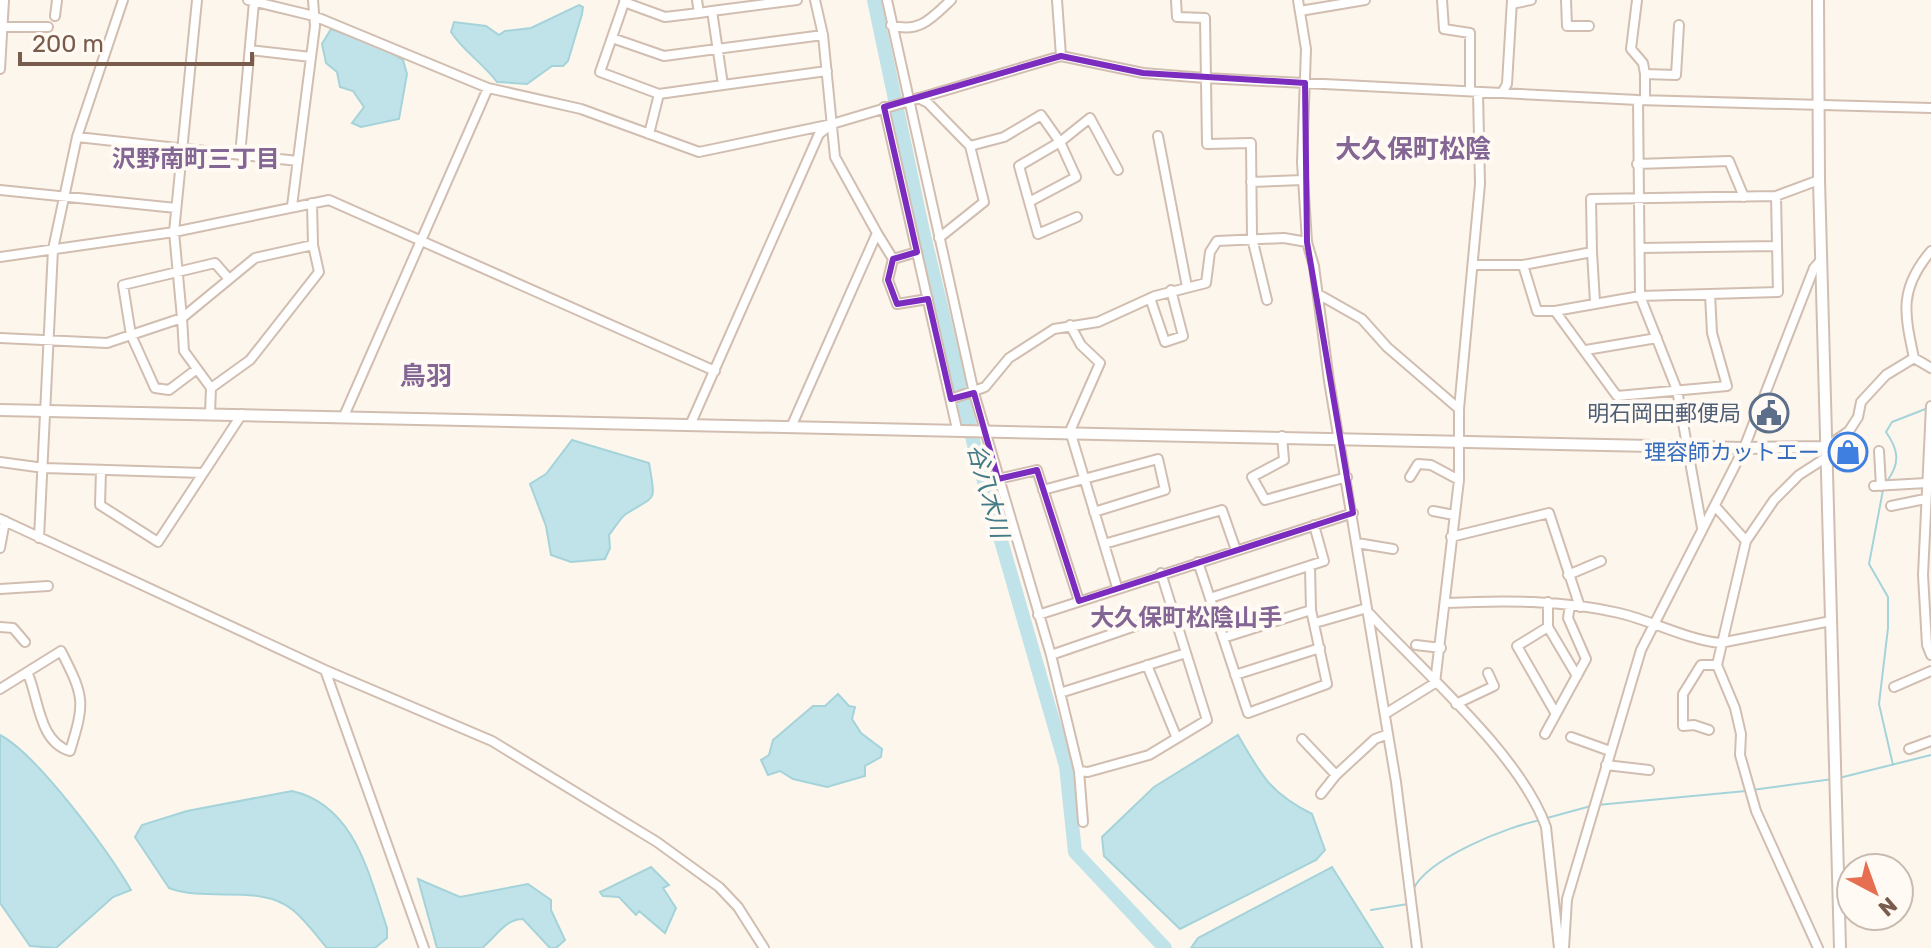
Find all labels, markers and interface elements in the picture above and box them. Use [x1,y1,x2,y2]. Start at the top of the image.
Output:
scale bar [20,16,252,66]
text: 200 m [32,30,104,58]
district label: 大久保町松陰 [1335,134,1491,165]
district label: 沢野南町三丁目 [112,145,280,173]
district label: 鳥羽 [400,361,452,392]
public building icon: 明石岡田郵便局 [1748,392,1790,434]
place label: 明石岡田郵便局 [1587,400,1741,427]
shop icon: 理容師カットエー [1827,431,1869,473]
place label: 理容師カットエー [1644,439,1820,466]
water label: 谷八木川 [962,441,1015,544]
district label: 大久保町松陰山手 [1090,604,1282,632]
north arrow [1835,852,1915,932]
text: N [1873,891,1903,922]

